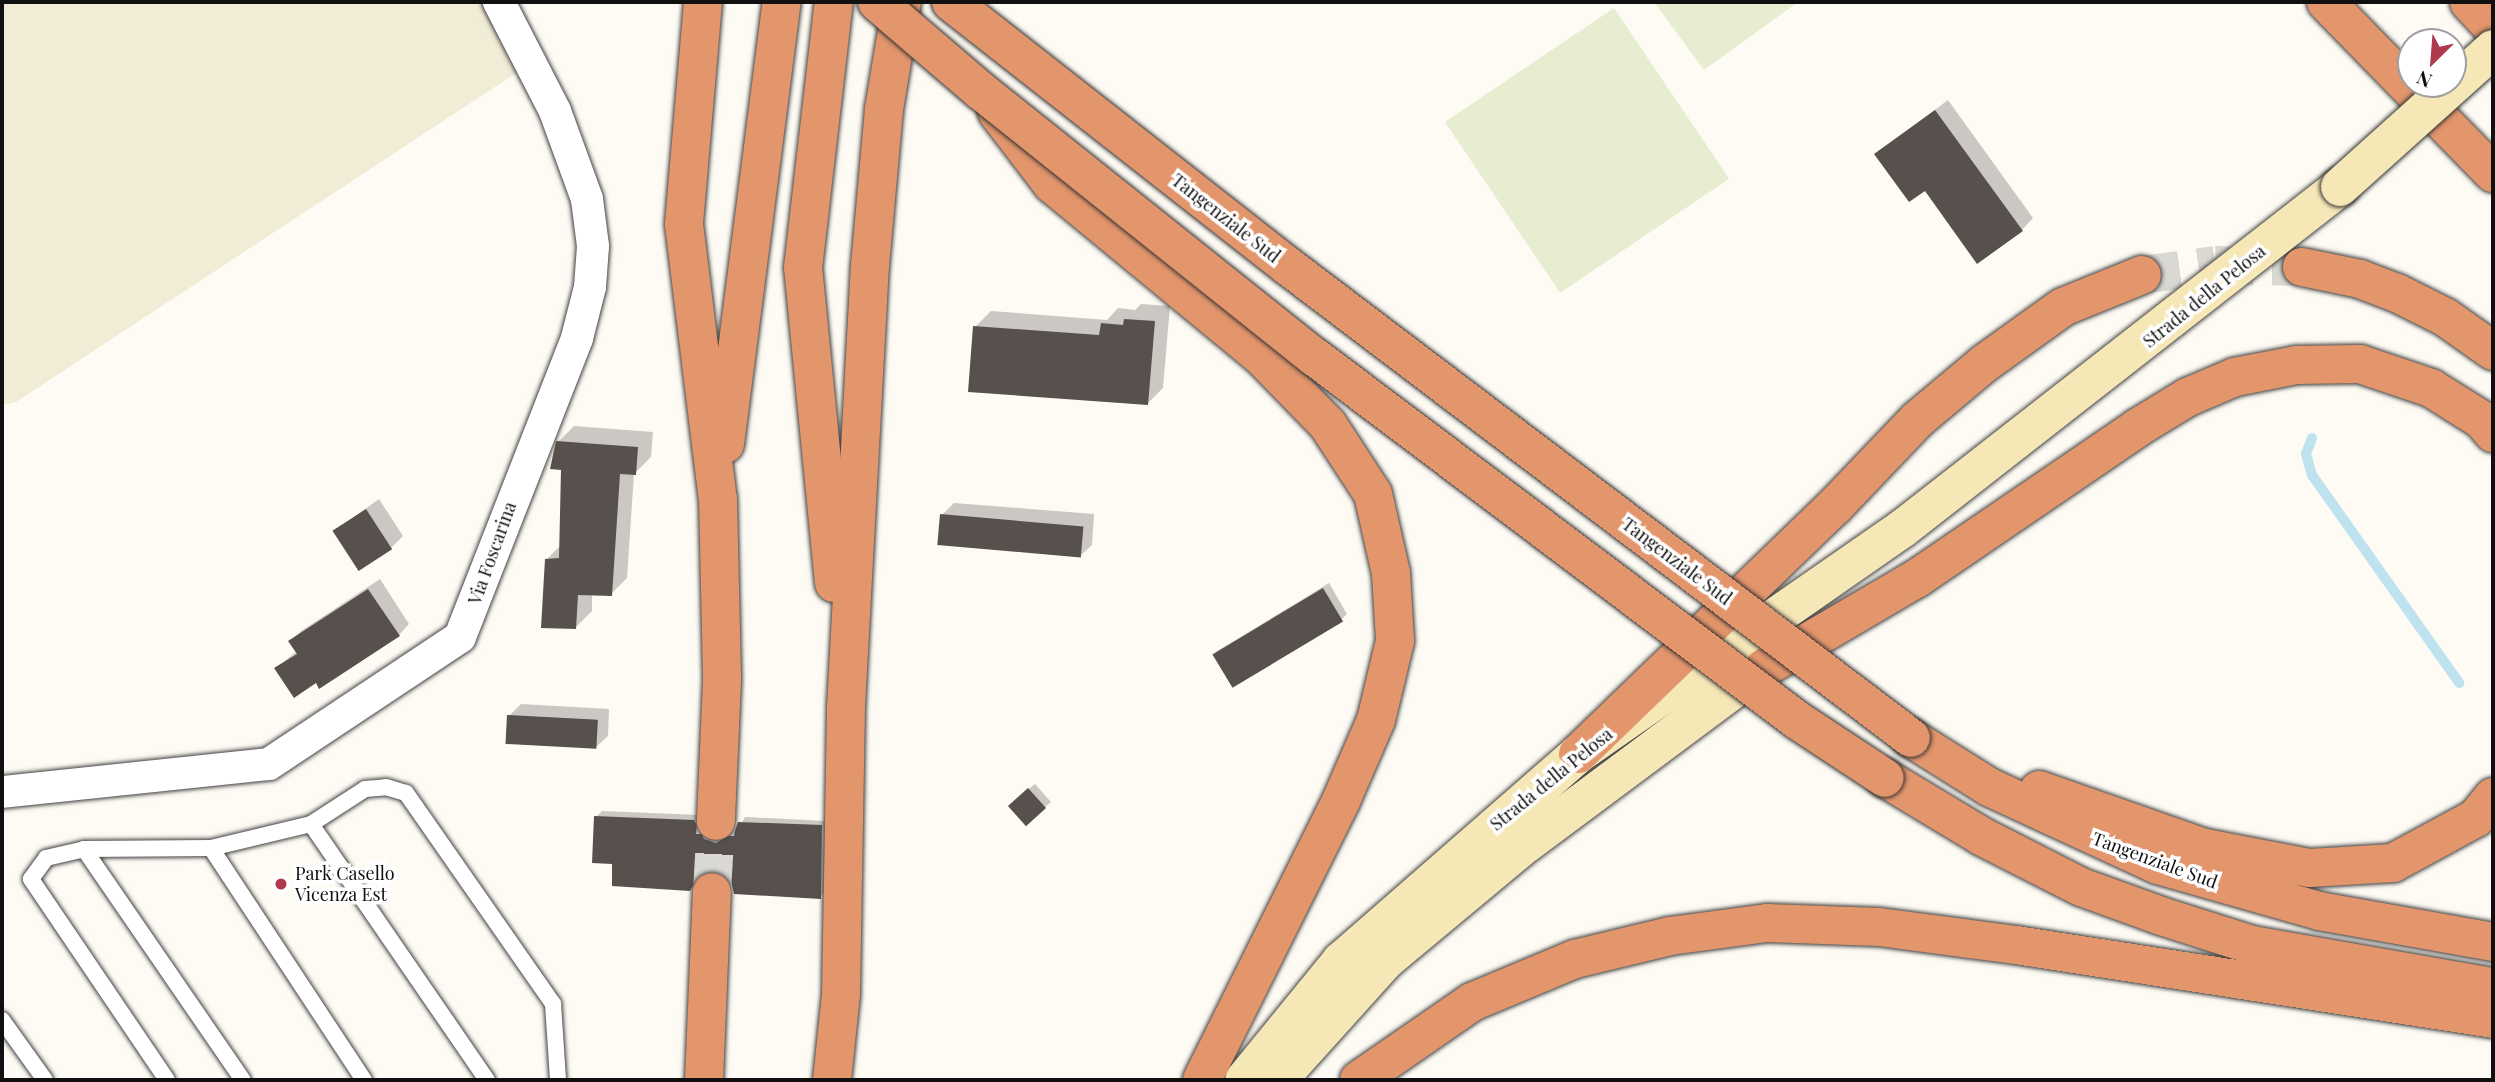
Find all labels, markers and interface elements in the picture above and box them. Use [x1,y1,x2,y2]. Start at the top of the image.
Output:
north arrow [2397,28,2467,98]
text: N [2412,66,2436,95]
street label: Tangenziale Sud [1167,169,1285,267]
street label: Strada della Pelosa [2138,240,2270,352]
street label: Via Foscarina [463,499,521,607]
street label: Tangenziale Sud [1618,513,1736,609]
street label: Strada della Pelosa [1485,723,1617,835]
street label: Tangenziale Sud [2089,827,2221,893]
place label: Park Casello Vicenza Est [295,863,395,906]
marker: Park Casello Vicenza Est [273,876,289,892]

